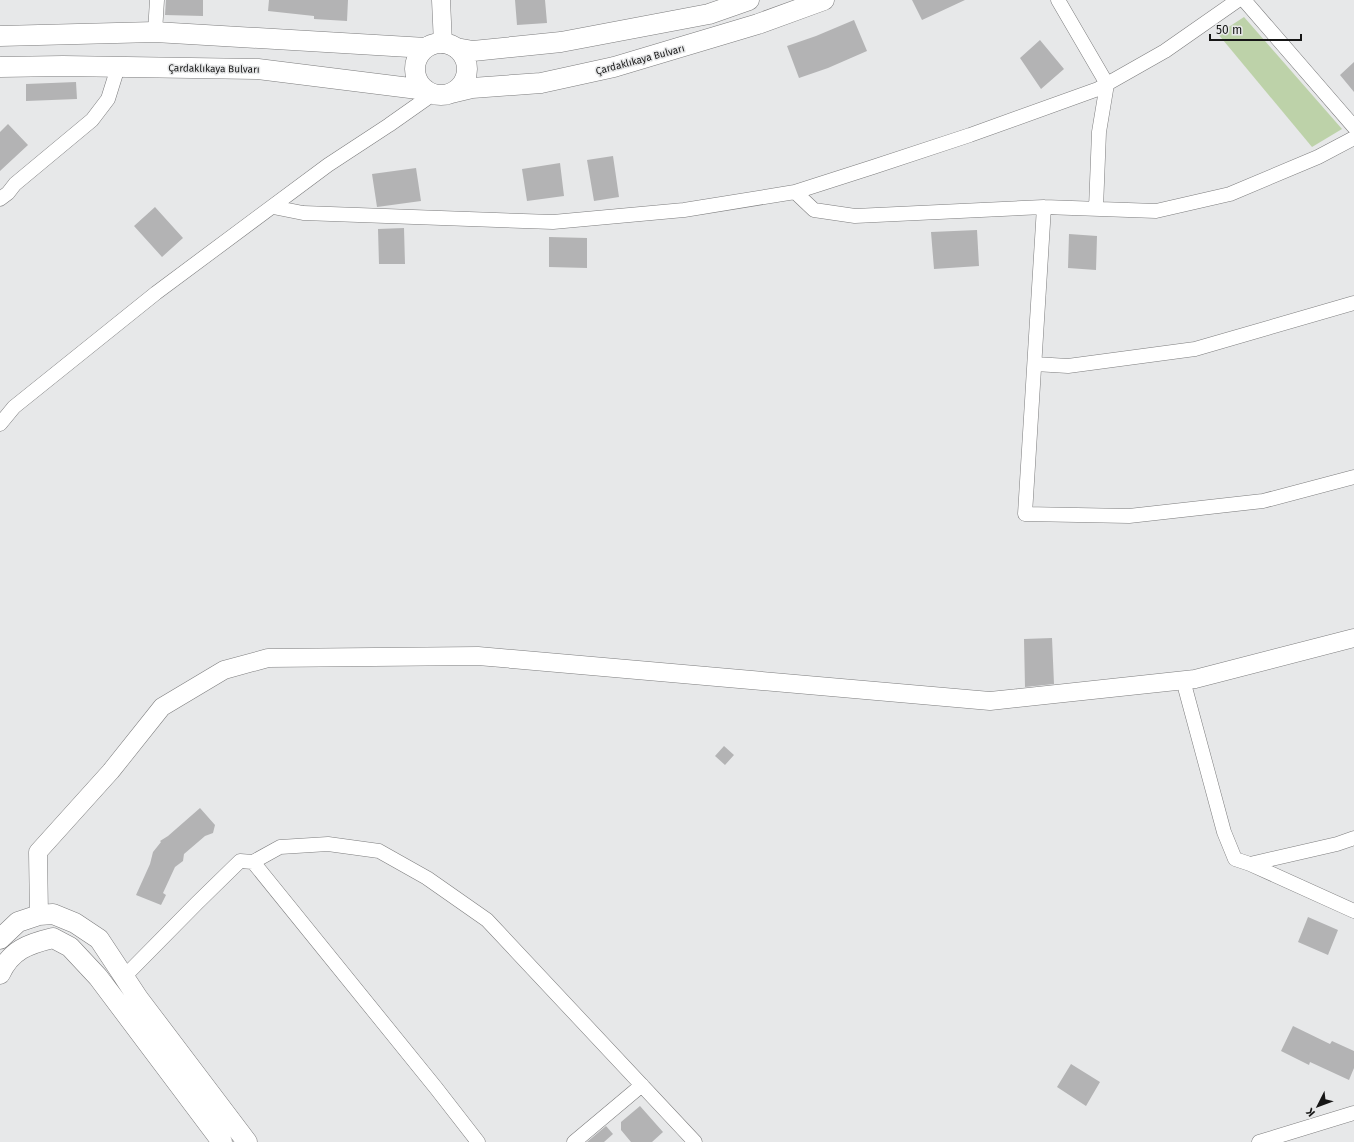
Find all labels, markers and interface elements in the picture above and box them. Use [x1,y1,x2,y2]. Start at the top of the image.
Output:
scale bar [1210,16,1301,42]
text: 50 m [1216,23,1242,37]
street label: Çardaklıkaya Bulvarı [595,42,686,78]
street label: Çardaklıkaya Bulvarı [168,62,260,76]
north arrow [1298,1086,1338,1126]
text: K [1303,1105,1318,1119]

